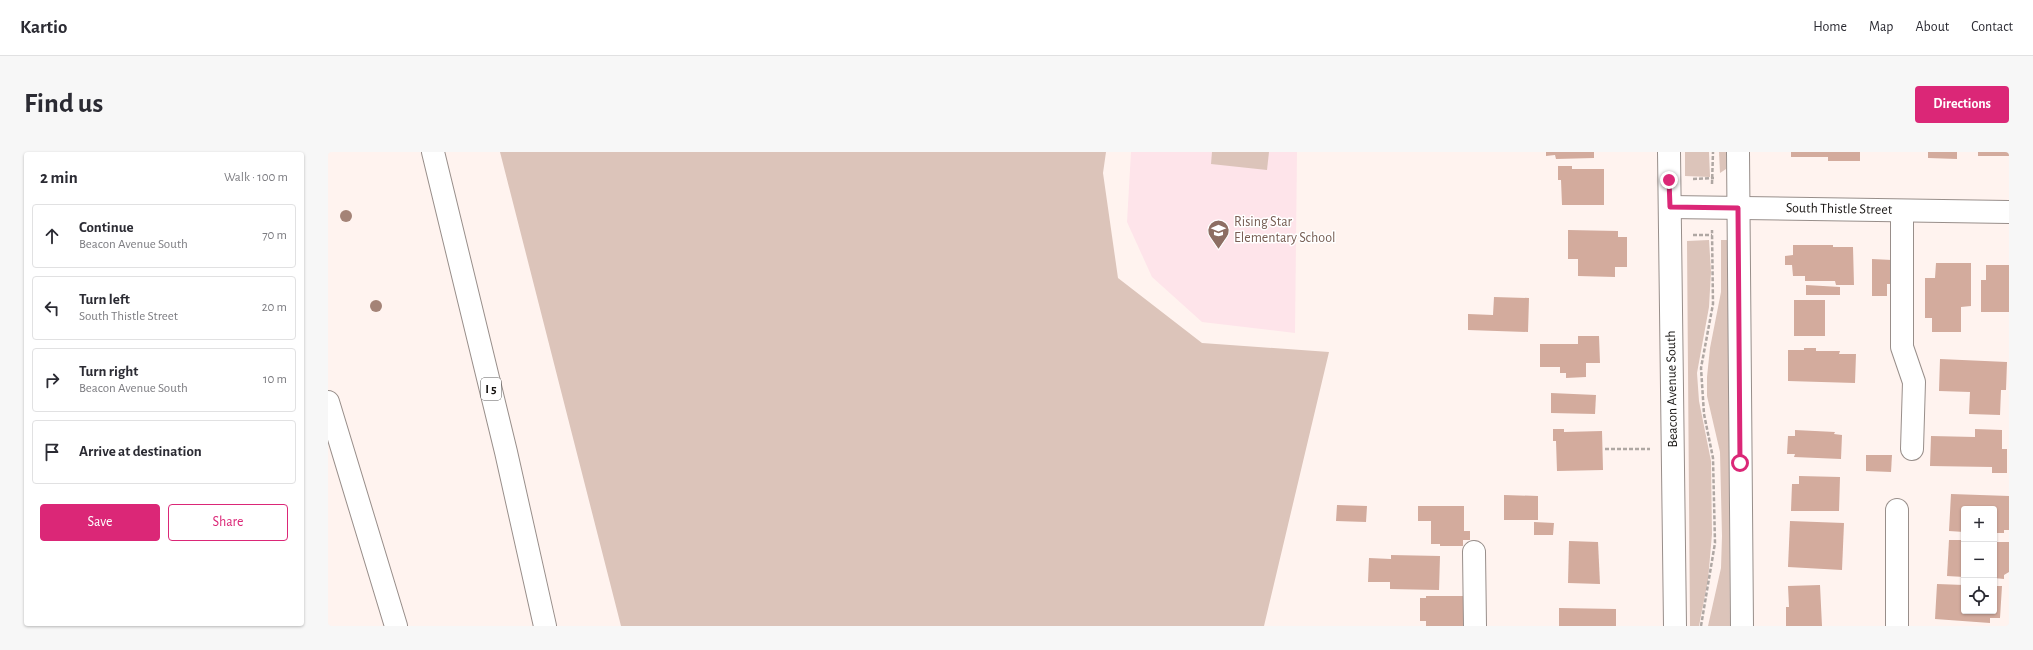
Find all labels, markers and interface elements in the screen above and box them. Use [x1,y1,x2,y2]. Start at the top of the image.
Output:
text: Kartio [20,18,67,37]
text: Home [1813,20,1847,34]
text: Map [1869,20,1893,34]
text: About [1915,20,1949,34]
text: Contact [1971,20,2013,34]
button: Directions [1915,86,2009,123]
text: Find us [24,90,103,118]
text: 2 min [40,169,78,186]
text: Walk · 100 m [224,171,288,184]
route end [1660,171,1678,189]
street label: South Thistle Street [1786,201,1893,217]
place label: Rising Star Elementary School [1234,215,1336,245]
school or university icon: Rising Star Elementary School [1205,217,1231,250]
text: Continue [79,220,134,235]
icon: ahead [41,225,63,247]
text: 70 m [262,229,287,242]
text: Beacon Avenue South [79,238,188,251]
text: Turn left [79,292,130,307]
icon: left [41,297,63,319]
text: 20 m [262,301,287,314]
text: South Thistle Street [79,310,178,323]
street label: Beacon Avenue South [1664,330,1680,448]
text: Turn right [79,364,138,379]
icon: right [41,369,63,391]
text: 10 m [263,373,287,386]
road number: I 5 [481,378,501,400]
text: Beacon Avenue South [79,382,188,395]
icon: arrive [41,441,63,463]
text: Arrive at destination [79,444,202,459]
route start [1731,454,1749,472]
button: Save [40,504,160,541]
button: Share [168,504,288,541]
map controls [1961,506,1997,614]
button: + [1961,506,1997,542]
button: − [1961,542,1997,578]
button: locate [1961,578,1997,614]

